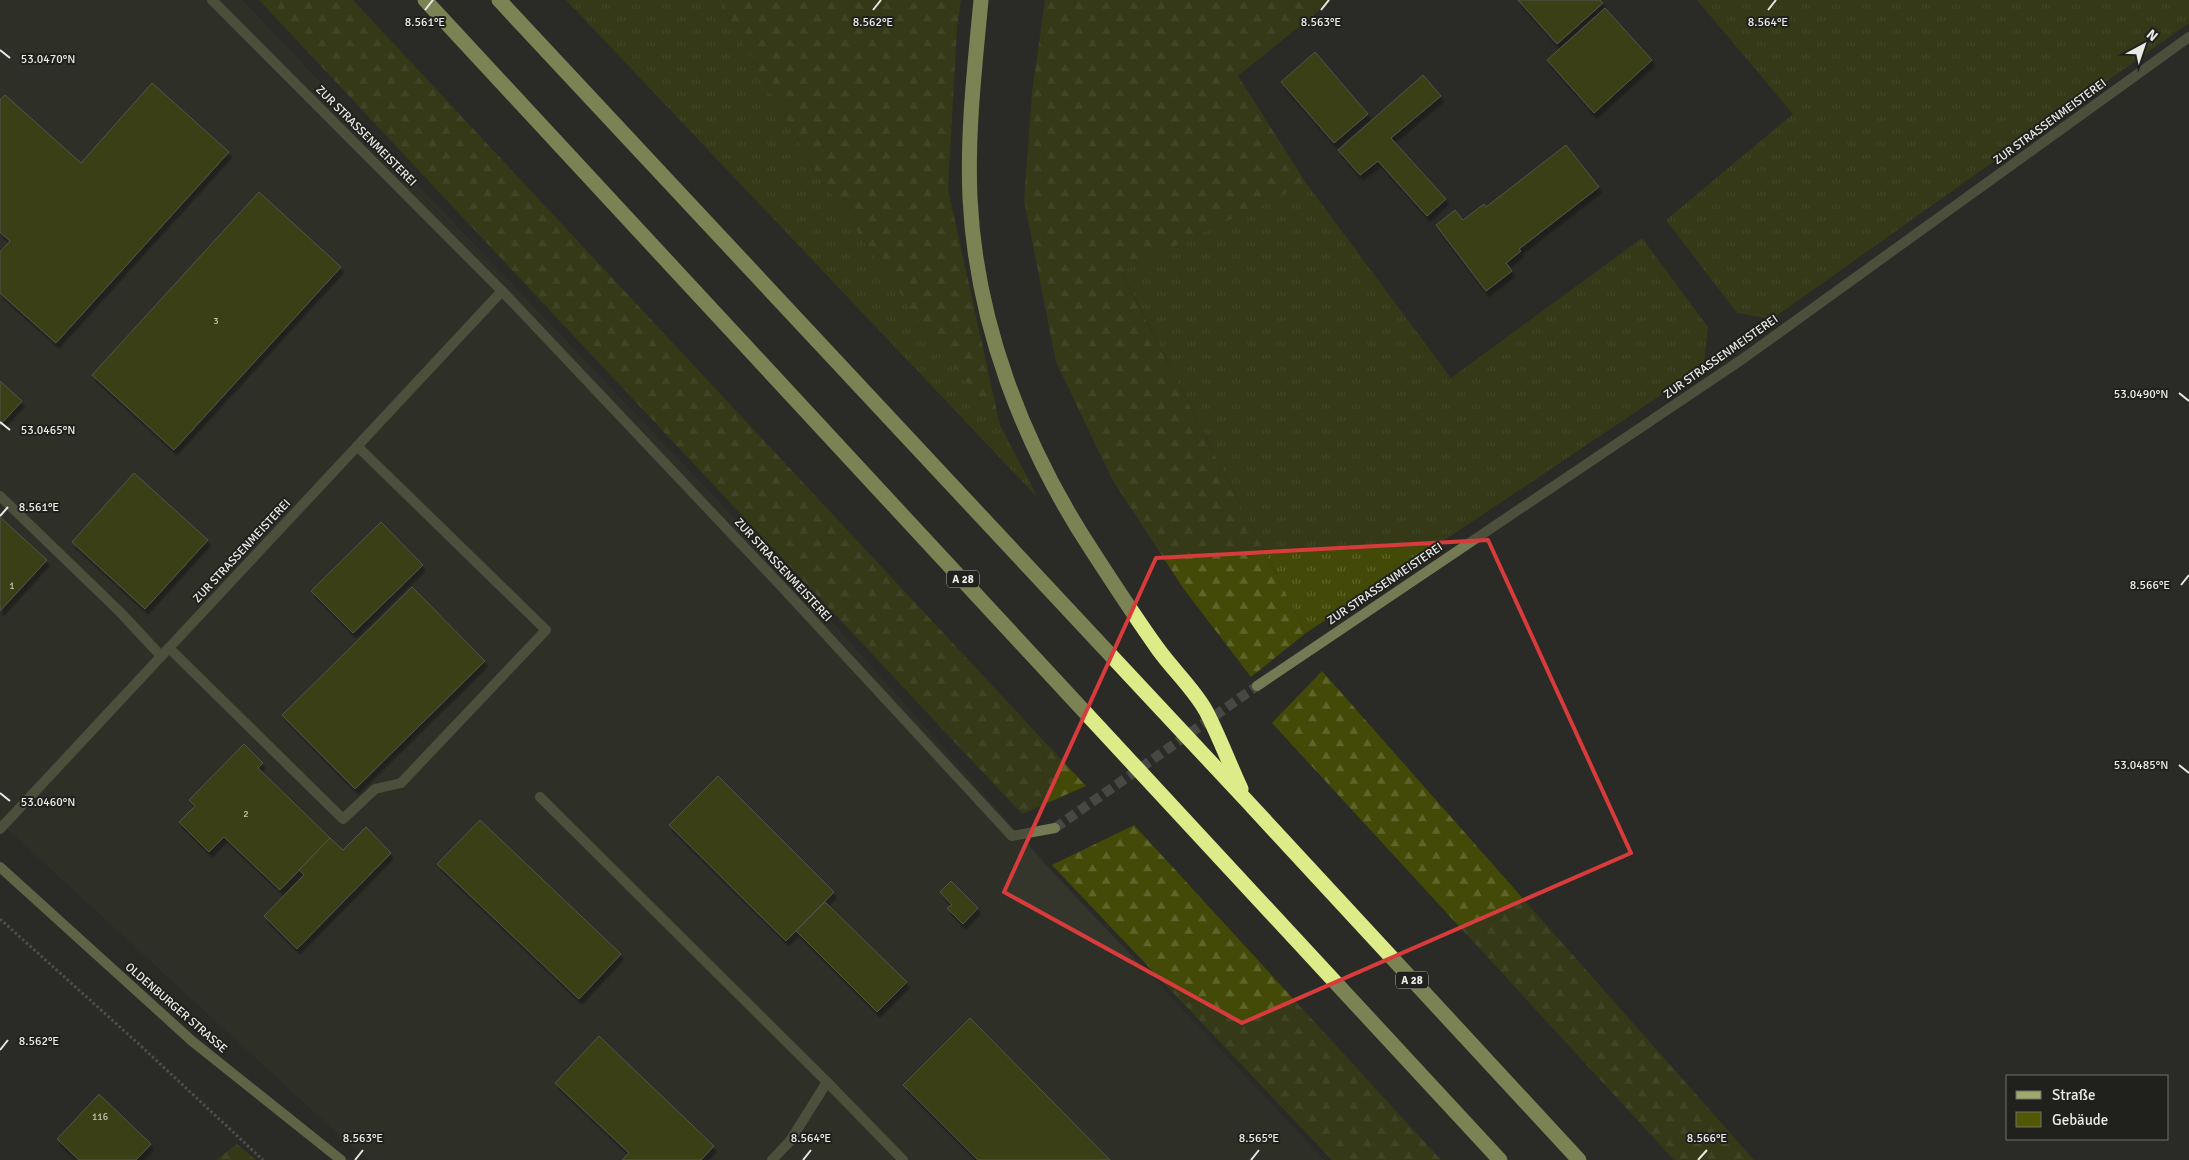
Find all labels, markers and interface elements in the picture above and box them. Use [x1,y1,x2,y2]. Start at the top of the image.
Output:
text: 8.561°E [405,15,445,30]
text: 8.562°E [853,15,893,30]
text: 8.563°E [1301,15,1341,30]
text: 8.564°E [1748,15,1788,30]
north arrow [2119,20,2169,70]
text: N [2143,26,2161,45]
text: 53.0470°N [21,52,75,67]
street label: ZUR STRASSENMEISTEREI [1990,76,2110,168]
street label: ZUR STRASSENMEISTEREI [313,83,419,189]
street label: ZUR STRASSENMEISTEREI [1661,312,1781,402]
house number: 3 [213,315,219,327]
text: 53.0490°N [2114,387,2168,402]
text: 53.0465°N [21,423,75,438]
street label: ZUR STRASSENMEISTEREI [190,496,294,606]
text: 8.561°E [19,500,59,515]
street label: ZUR STRASSENMEISTEREI [731,515,835,625]
street label: ZUR STRASSENMEISTEREI [1324,540,1446,628]
road number: A 28 [947,570,979,588]
text: 8.566°E [2130,578,2170,593]
house number: 1 [9,580,15,592]
text: 53.0485°N [2114,758,2168,773]
text: 53.0460°N [21,795,75,810]
house number: 2 [243,808,249,820]
street label: OLDENBURGER STRASSE [122,960,230,1057]
road number: A 28 [1396,972,1428,988]
text: 8.562°E [19,1034,59,1049]
legend [2006,1075,2169,1140]
text: Straße [2052,1086,2096,1104]
house number: 116 [92,1111,108,1123]
text: Gebäude [2052,1111,2108,1129]
text: 8.563°E [343,1131,383,1146]
text: 8.564°E [791,1131,831,1146]
text: 8.565°E [1239,1131,1279,1146]
text: 8.566°E [1687,1131,1727,1146]

